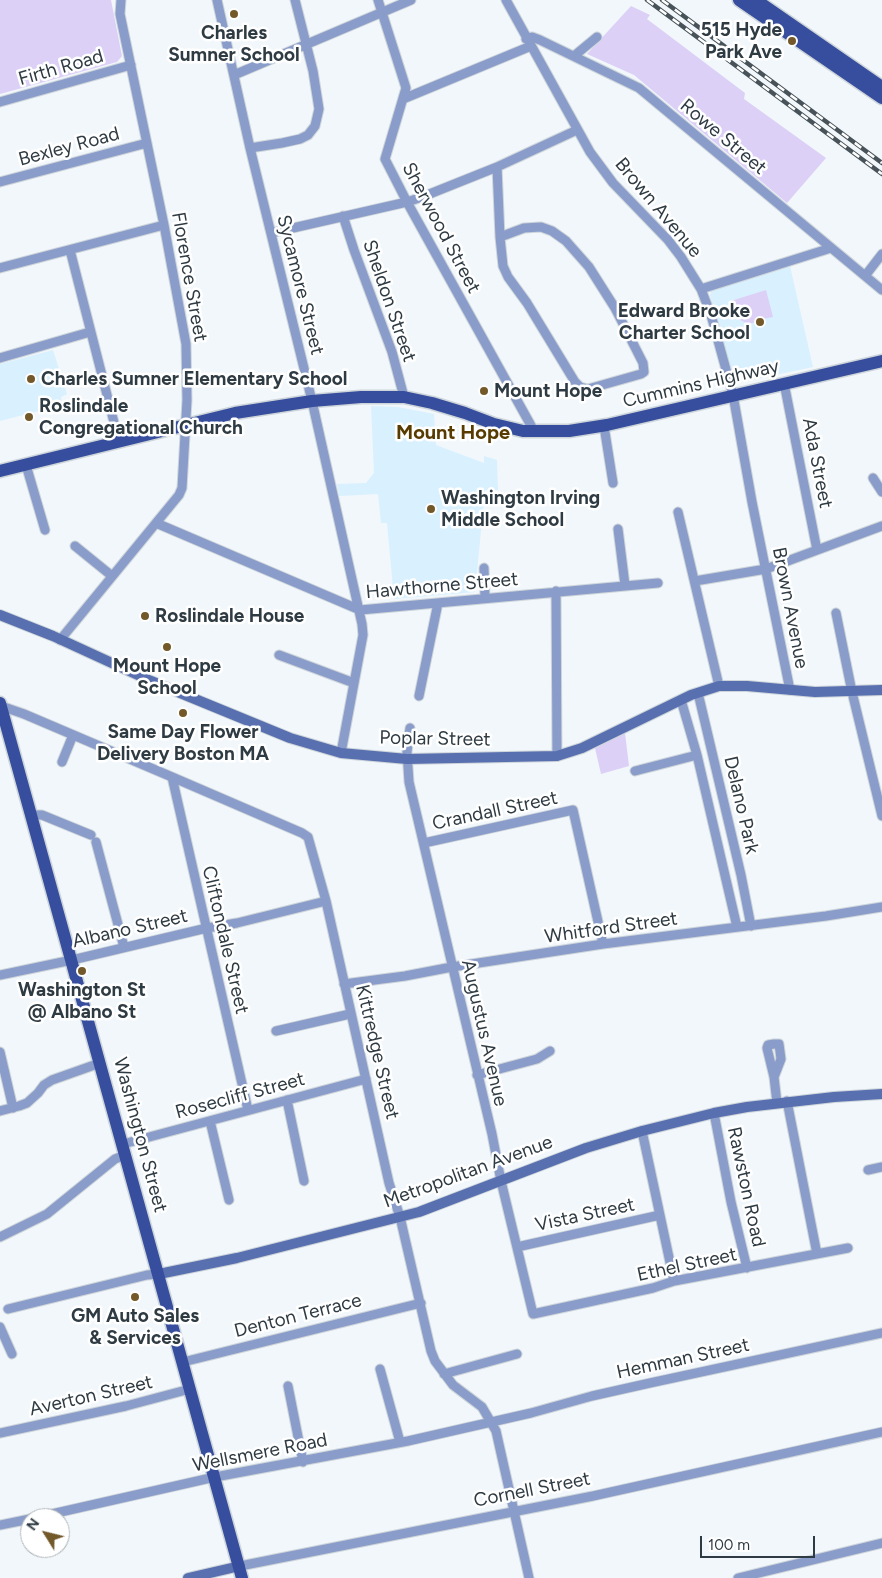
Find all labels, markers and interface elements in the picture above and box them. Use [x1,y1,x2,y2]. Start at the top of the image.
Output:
marker: Charles Sumner School [228,8,240,20]
place label: 515 Hyde Park Ave [701,19,782,63]
place label: Charles Sumner School [168,22,300,66]
marker: 515 Hyde Park Ave [786,35,798,47]
street label: Firth Road [16,45,106,91]
street label: Rowe Street [675,94,771,180]
street label: Bexley Road [16,123,122,171]
street label: Brown Avenue [610,153,706,263]
street label: Sherwood Street [397,159,485,297]
street label: Florence Street [166,210,212,344]
street label: Sycamore Street [272,213,328,357]
street label: Sheldon Street [357,237,421,365]
place label: Edward Brooke Charter School [618,300,750,344]
marker: Edward Brooke Charter School [754,316,766,328]
street label: Cummins Highway [621,355,781,413]
place label: Charles Sumner Elementary School [41,368,347,390]
marker: Charles Sumner Elementary School [25,373,37,385]
place label: Mount Hope [494,380,602,402]
marker: Mount Hope [478,385,490,397]
place label: Roslindale Congregational Church [39,395,243,439]
marker: Roslindale Congregational Church [23,411,35,423]
street label: Ada Street [797,416,837,510]
district label: Mount Hope [396,421,510,445]
place label: Washington Irving Middle School [441,487,600,531]
marker: Washington Irving Middle School [425,503,437,515]
street label: Brown Avenue [767,545,813,671]
street label: Hawthorne Street [365,568,519,604]
place label: Roslindale House [155,605,304,627]
marker: Roslindale House [139,610,151,622]
marker: Mount Hope School [161,641,173,653]
place label: Mount Hope School [113,655,221,699]
marker: Same Day Flower Delivery Boston MA [177,707,189,719]
place label: Same Day Flower Delivery Boston MA [97,721,269,765]
street label: Poplar Street [379,727,491,751]
street label: Delano Park [719,754,763,856]
street label: Crandall Street [430,787,560,835]
street label: Cliftondale Street [197,864,253,1016]
street label: Albano Street [70,905,190,953]
street label: Whitford Street [543,907,679,949]
street label: Augustus Avenue [456,958,512,1108]
marker: Washington St @ Albano St [76,965,88,977]
place label: Washington St @ Albano St [18,979,146,1023]
street label: Kittredge Street [350,982,404,1122]
street label: Washington Street [108,1055,172,1215]
street label: Rosecliff Street [173,1068,307,1124]
street label: Rawston Road [722,1125,770,1249]
street label: Metropolitan Avenue [380,1131,556,1213]
street label: Vista Street [533,1193,637,1237]
street label: Ethel Street [635,1243,739,1287]
street label: Denton Terrace [232,1289,364,1343]
marker: GM Auto Sales & Services [129,1291,141,1303]
place label: GM Auto Sales & Services [71,1305,199,1349]
street label: Hemman Street [615,1334,751,1384]
street label: Averton Street [27,1371,155,1421]
street label: Wellsmere Road [191,1429,329,1477]
street label: Cornell Street [472,1468,592,1512]
north arrow [20,1508,70,1558]
text: N [23,1515,43,1534]
scale bar [702,1526,817,1558]
text: 100 m [708,1536,750,1554]

